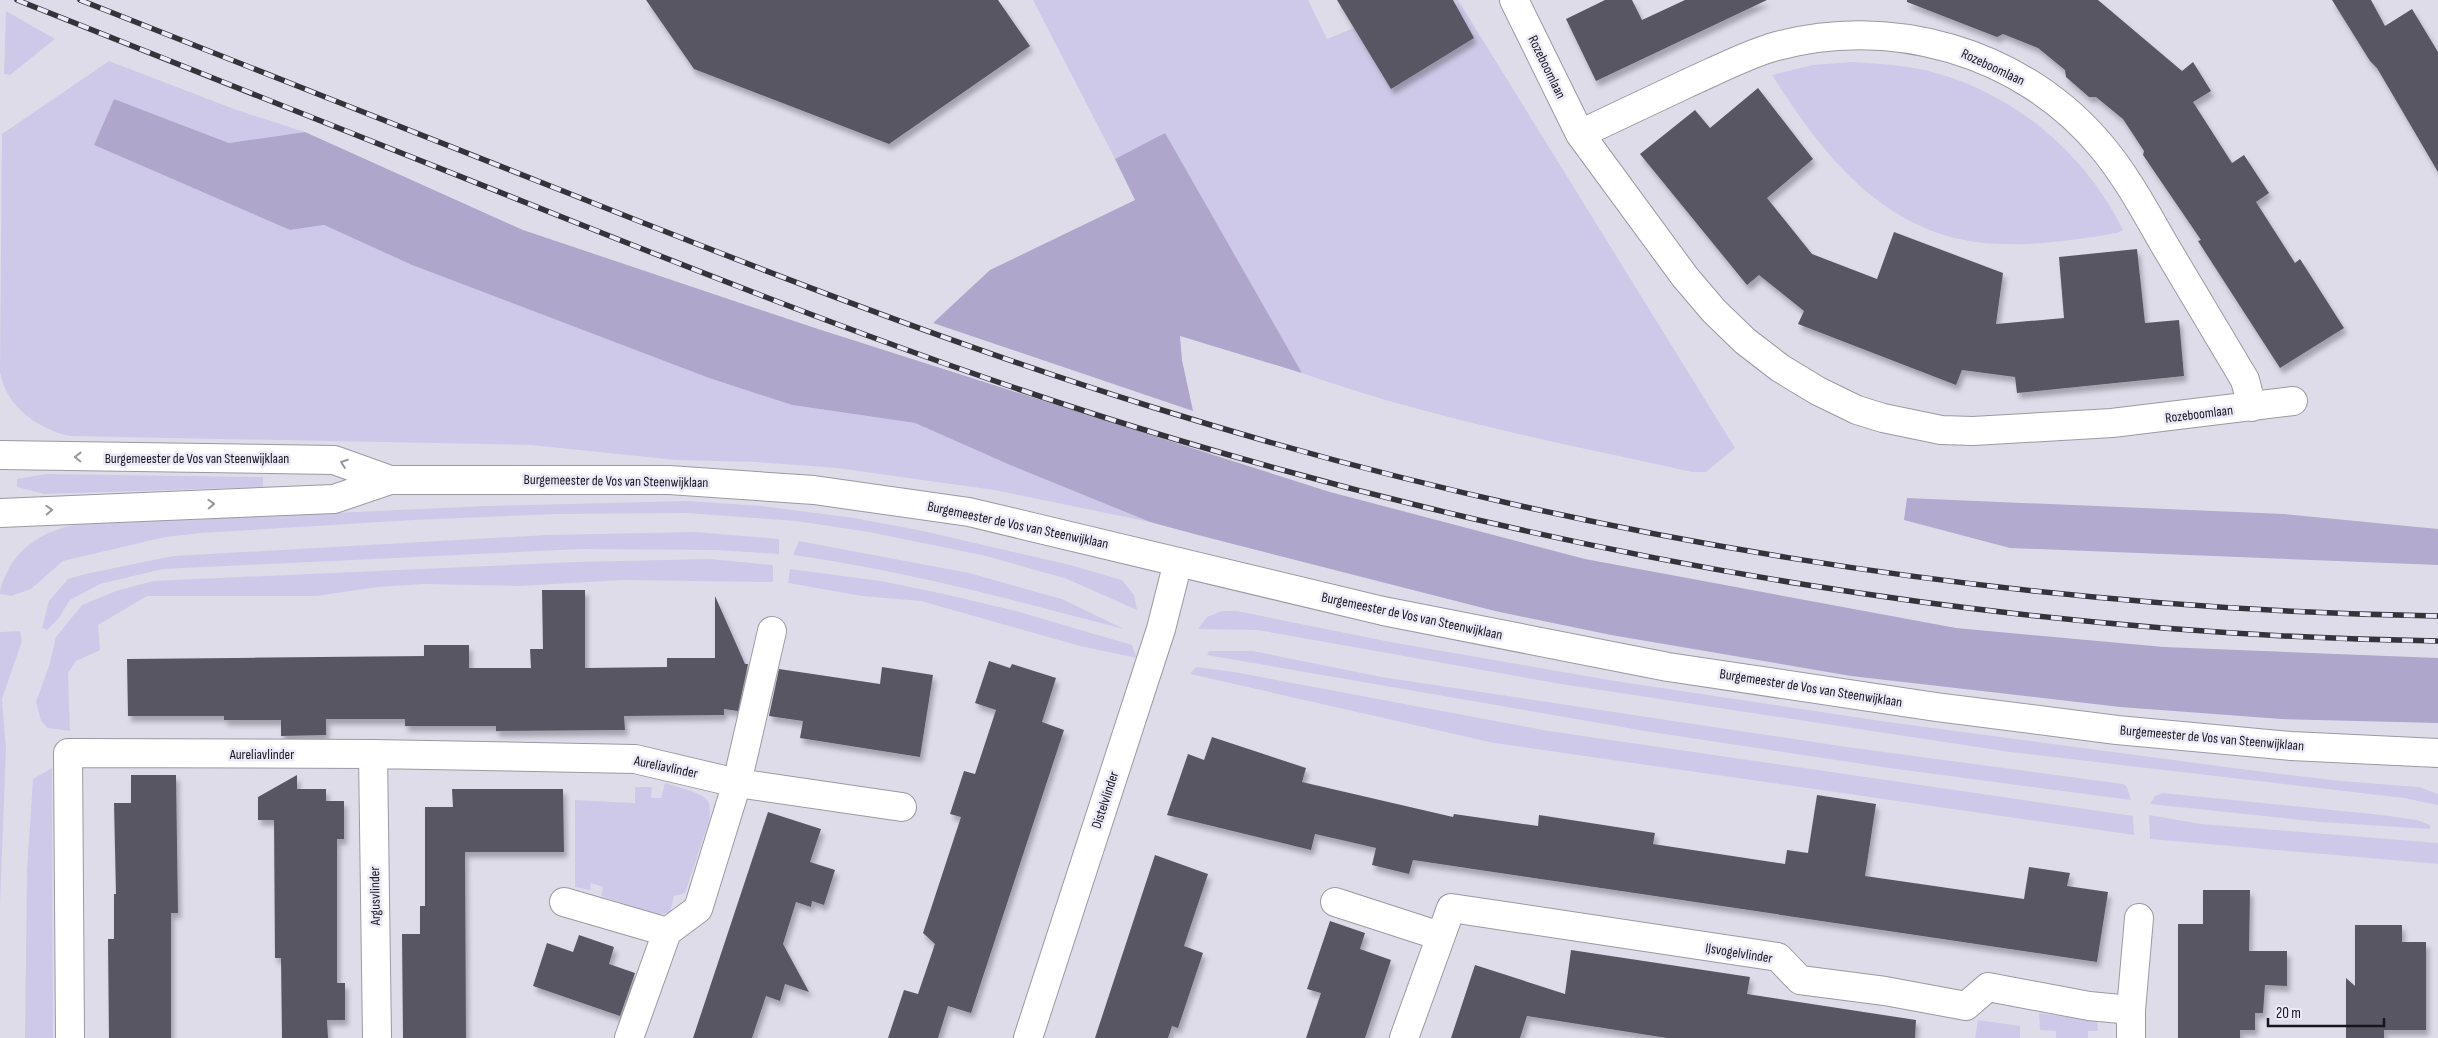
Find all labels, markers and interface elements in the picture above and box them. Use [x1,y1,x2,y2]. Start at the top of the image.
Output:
street label: Rozeboomlaan [1524,33,1570,101]
street label: Rozeboomlaan [1958,45,2028,89]
street label: Rozeboomlaan [2164,401,2234,427]
street label: Burgemeester de Vos van Steenwijklaan [105,450,289,467]
one-way arrow [73,452,81,462]
one-way arrow [341,459,349,469]
street label: Burgemeester de Vos van Steenwijklaan [524,471,708,491]
street label: Burgemeester de Vos van Steenwijklaan [926,497,1110,553]
one-way arrow [207,498,215,509]
one-way arrow [45,505,53,516]
street label: Burgemeester de Vos van Steenwijklaan [1320,588,1504,644]
street label: Burgemeester de Vos van Steenwijklaan [1718,665,1904,711]
street label: Burgemeester de Vos van Steenwijklaan [2119,721,2305,755]
street label: Aureliavlinder [229,746,294,763]
street label: Aureliavlinder [632,752,699,782]
street label: Distelvlinder [1088,769,1122,831]
street label: Argusvlinder [366,866,384,927]
street label: IJsvogelvlinder [1704,939,1774,967]
scale bar [2268,996,2384,1028]
text: 20 m [2276,1004,2301,1023]

